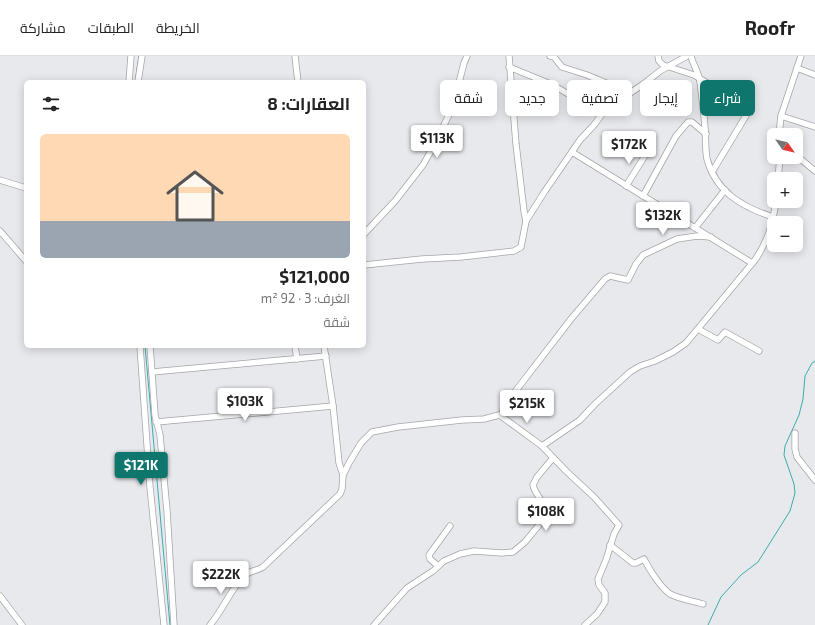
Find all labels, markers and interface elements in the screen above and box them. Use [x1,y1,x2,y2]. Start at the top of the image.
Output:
text: Roofr [745,16,795,39]
text: مشاركة [20,19,66,36]
text: الطبقات [88,19,134,36]
text: الخريطة [156,19,200,36]
chip: شقة [440,80,497,116]
chip: جديد [505,80,559,116]
chip: تصفية [567,80,632,116]
chip: إيجار [640,80,692,116]
chip: شراء [700,80,755,116]
icon: filters [40,93,62,115]
text: العقارات: 8 [267,93,350,113]
pin: $113K [409,125,465,159]
north arrow [767,128,803,164]
map controls [767,128,803,252]
text: $113K [420,130,454,146]
pin: $172K [601,131,657,165]
text: $172K [611,136,647,152]
icon: home [159,160,231,232]
button: + [767,172,803,208]
pin: $132K [635,202,691,236]
text: $132K [645,207,681,223]
button: − [767,216,803,252]
text: $121,000 [279,266,350,286]
text: الغرف: 3 · 92 m² [261,290,350,306]
text: شقة [323,314,350,330]
pin: $103K [217,388,273,422]
pin: $215K [499,390,555,424]
text: $103K [227,393,263,409]
text: $215K [509,395,545,411]
pin: $121K [113,452,169,486]
text: $121K [124,457,158,473]
pin: $108K [518,498,574,532]
text: $108K [527,503,565,519]
pin: $222K [193,561,249,595]
text: $222K [202,566,240,582]

